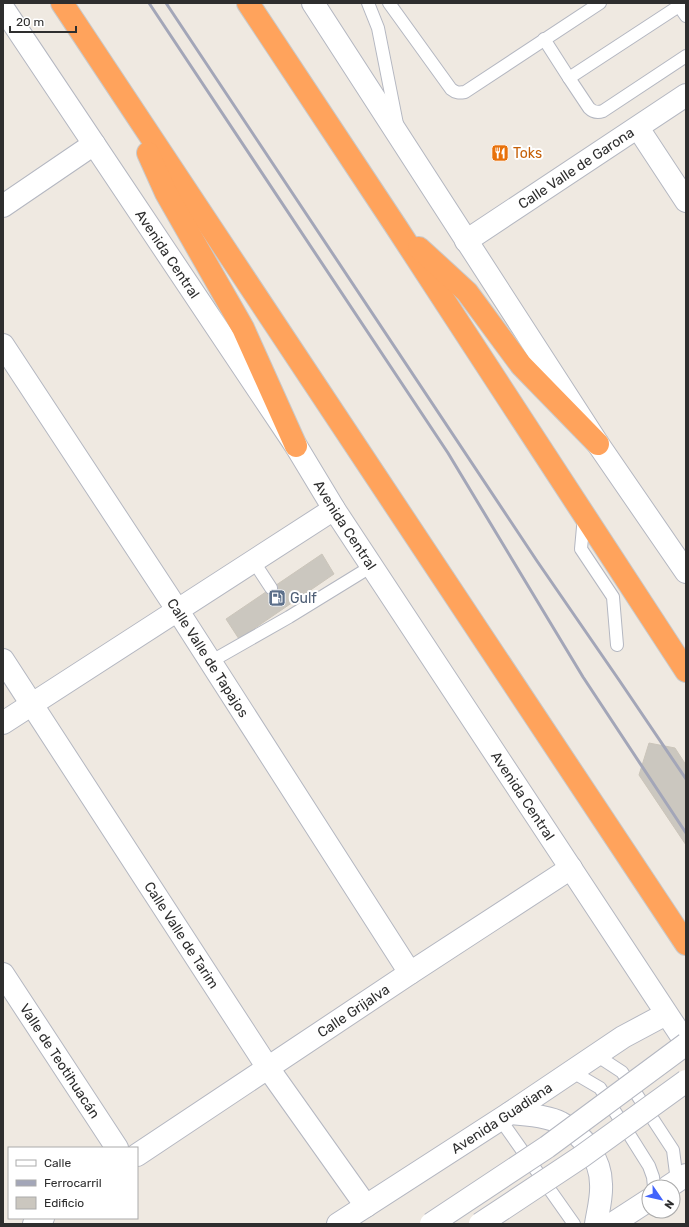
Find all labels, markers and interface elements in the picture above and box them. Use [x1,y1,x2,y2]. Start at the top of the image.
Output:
scale bar [10,8,76,34]
text: 20 m [16,15,44,29]
street label: Calle Valle de Garona [515,124,637,213]
restaurant icon: Toks [490,143,510,163]
place label: Toks [513,145,542,162]
street label: Avenida Central [131,207,203,302]
street label: Avenida Central [310,477,380,573]
fuel station icon: Gulf [267,588,287,608]
place label: Gulf [290,590,317,607]
street label: Calle Valle de Tapajos [163,595,252,721]
street label: Avenida Central [487,748,558,844]
street label: Calle Valle de Tarim [140,879,222,992]
street label: Calle Grijalva [314,981,393,1041]
street label: Valle de Teotihuacán [16,1001,103,1122]
street label: Avenida Guadiana [448,1079,556,1158]
legend [8,1147,138,1219]
text: Calle [44,1156,71,1170]
text: Ferrocarril [44,1176,102,1190]
north arrow [641,1179,681,1219]
text: Edificio [44,1196,84,1210]
text: N [661,1197,676,1211]

